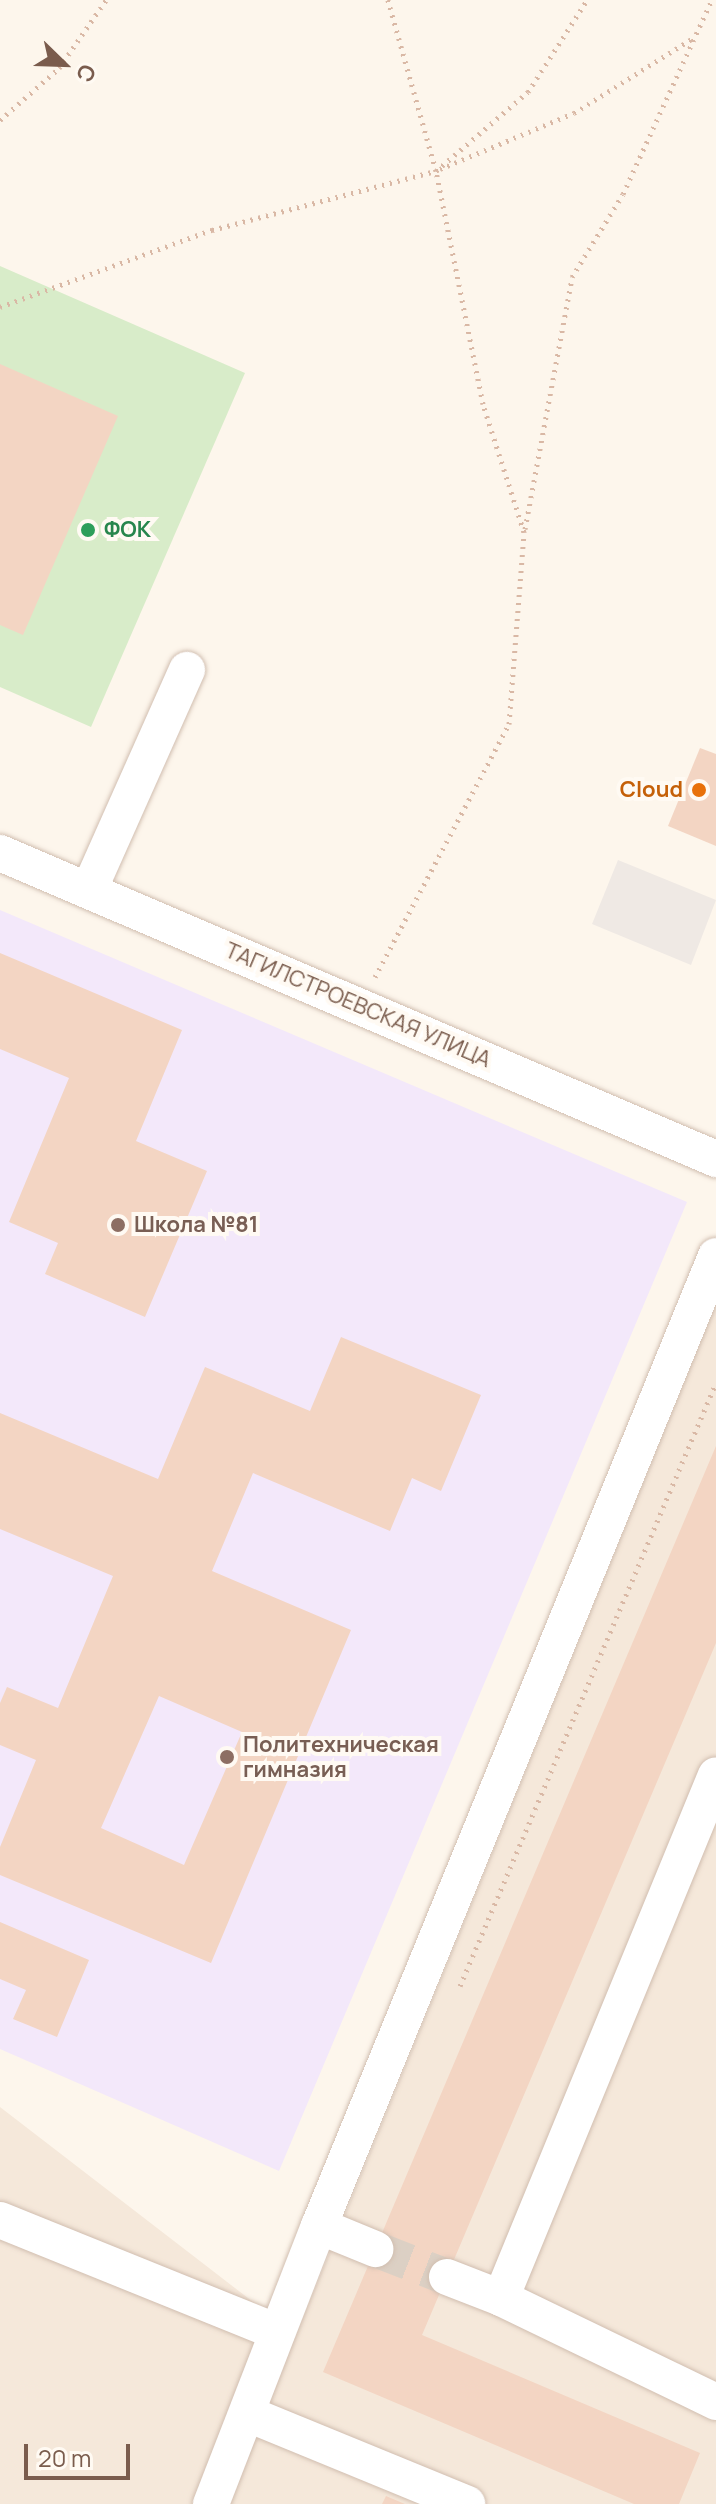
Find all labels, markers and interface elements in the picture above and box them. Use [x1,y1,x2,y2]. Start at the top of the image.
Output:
north arrow [24,24,104,104]
text: С [69,60,103,87]
place label: ФОК [104,517,151,543]
marker: ФОК [79,521,97,539]
place label: Cloud [620,777,683,803]
marker: Cloud [690,781,708,799]
street label: ТАГИЛСТРОЕВСКАЯ УЛИЦА [221,937,495,1073]
place label: Школа №81 [134,1212,258,1238]
marker: Школа №81 [109,1216,127,1234]
place label: Политехническая гимназия [243,1731,439,1782]
marker: Политехническая гимназия [218,1748,236,1766]
scale bar [28,2428,134,2478]
text: 20 m [38,2441,91,2474]

